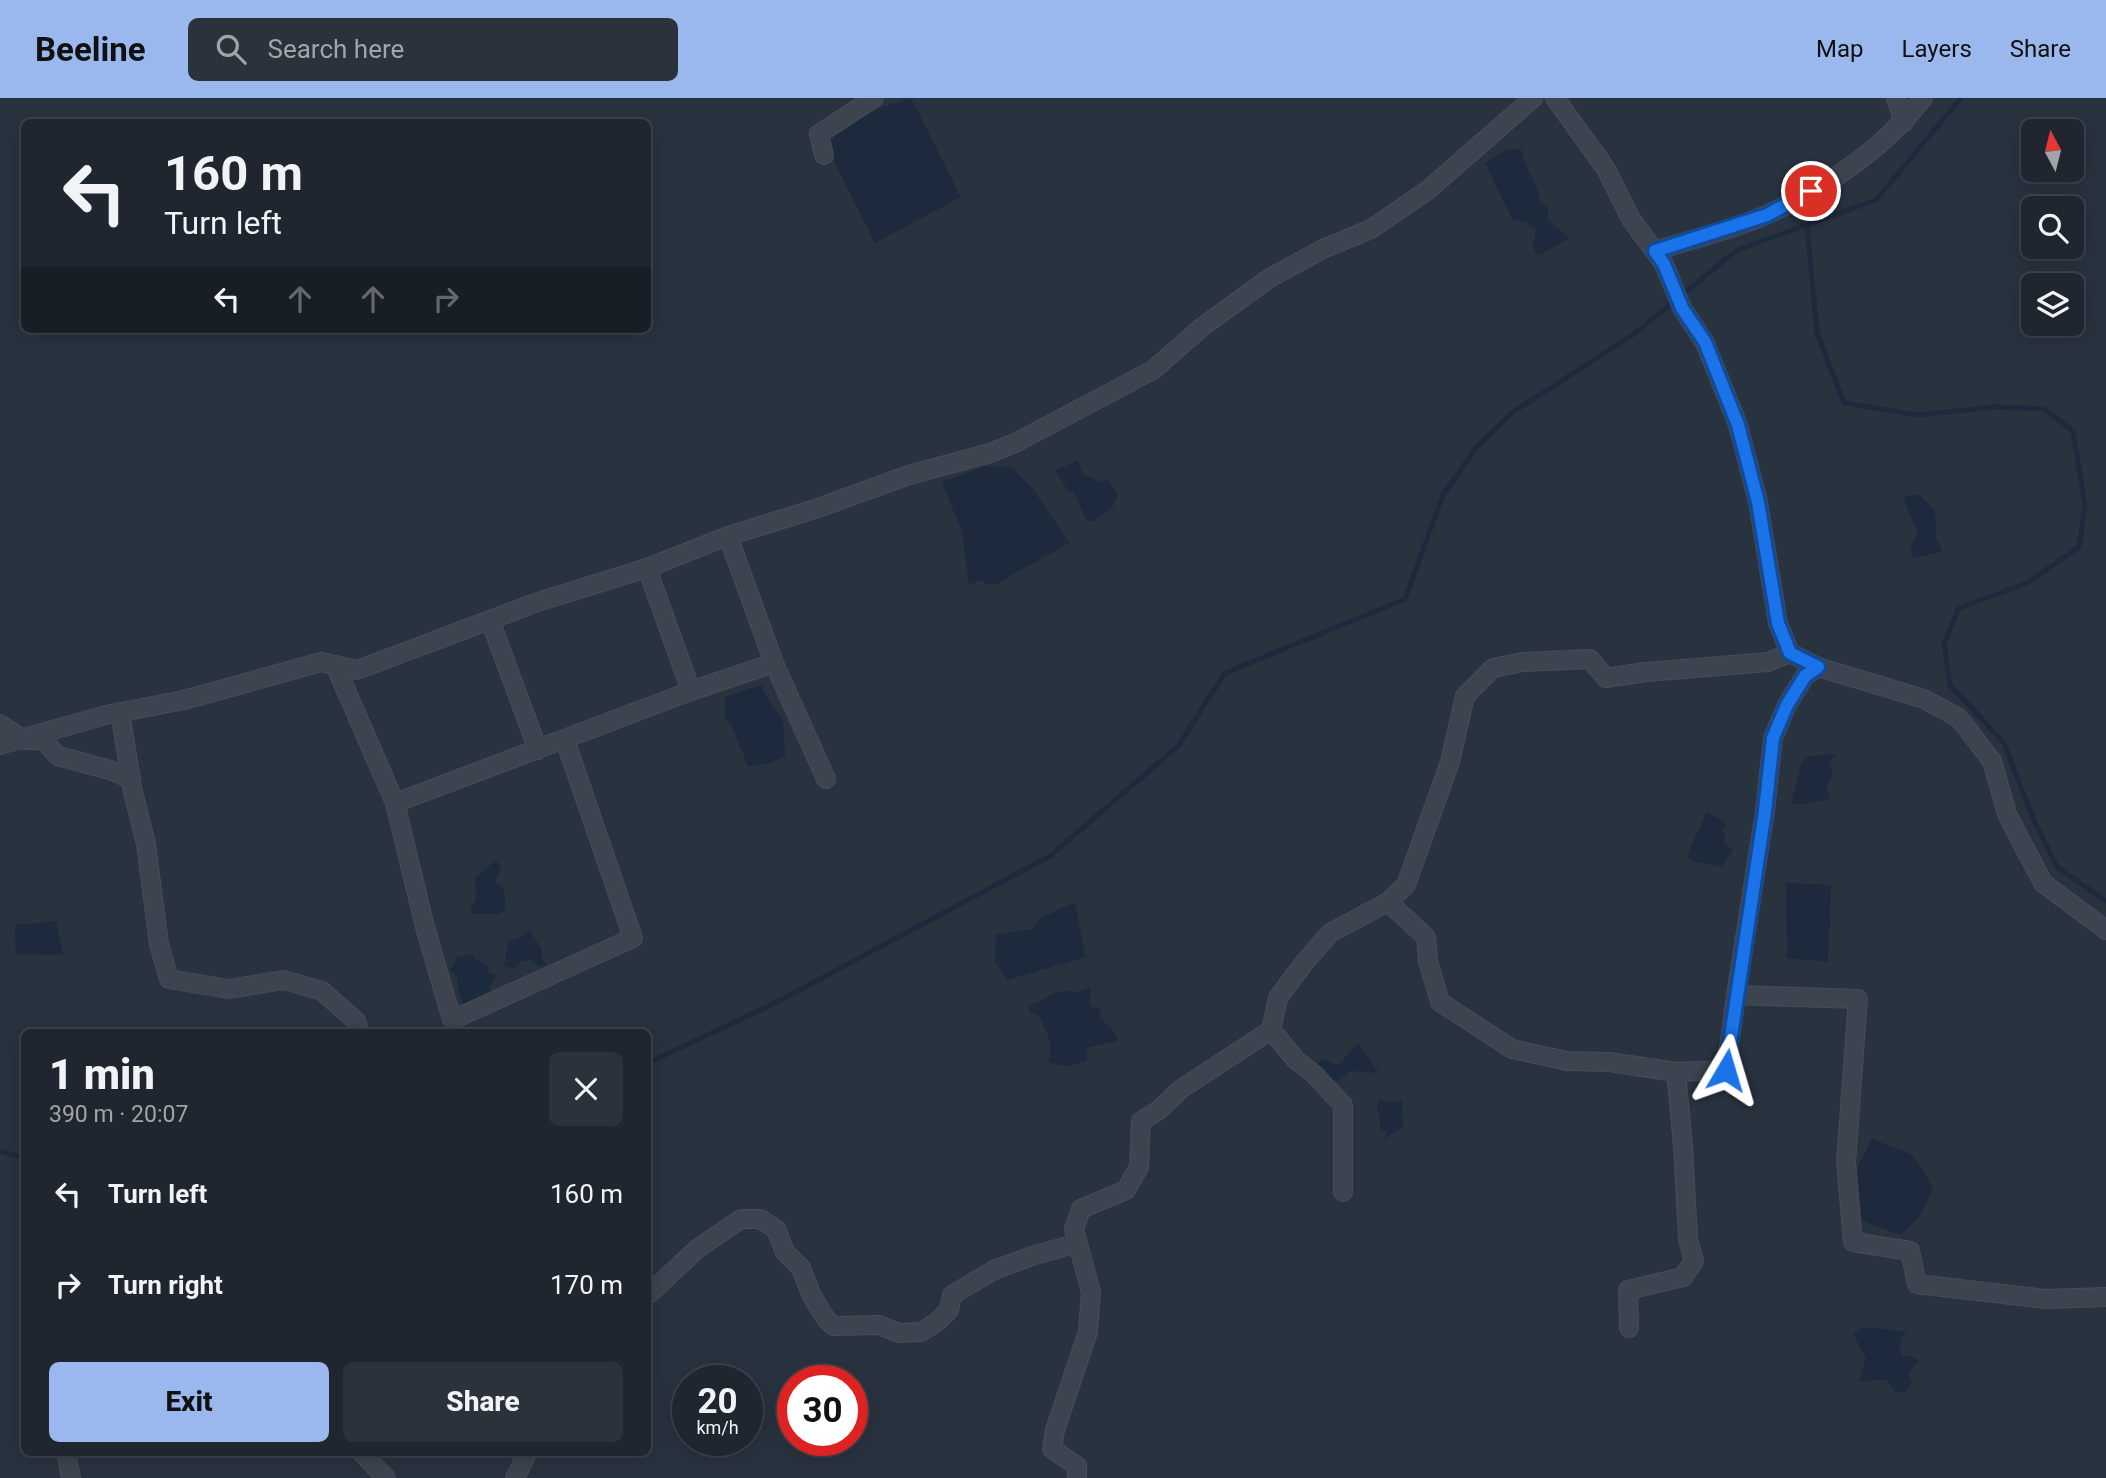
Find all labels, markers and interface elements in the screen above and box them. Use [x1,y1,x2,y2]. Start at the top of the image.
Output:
search box [188,18,678,81]
text: Beeline [35,30,146,69]
icon: search [212,30,250,68]
text: Search here [268,34,404,64]
text: Map [1816,35,1864,63]
text: Layers [1902,35,1972,63]
text: Share [2010,35,2071,63]
north arrow [2021,119,2084,182]
map controls [2021,119,2084,336]
text: 160 m [164,145,303,202]
icon: left [49,147,140,238]
pin [1781,161,1841,221]
icon: arrive [1792,172,1830,210]
button: search [2021,196,2084,259]
text: Turn left [164,204,282,242]
button: layers [2021,273,2084,336]
icon: left [208,280,246,318]
icon: ahead [281,280,319,318]
icon: ahead [354,280,392,318]
icon: right [427,280,465,318]
position arrow [1689,1033,1763,1107]
text: 1 min [49,1050,155,1099]
button: close [549,1052,623,1126]
text: 390 m · 20:07 [49,1101,188,1128]
icon: left [49,1175,87,1213]
text: Turn left [108,1179,207,1209]
text: 160 m [550,1179,623,1209]
icon: right [49,1266,87,1304]
text: Turn right [108,1270,223,1300]
text: 170 m [550,1270,623,1300]
button: Exit [49,1362,329,1442]
button: Share [343,1362,623,1442]
speed limit sign: 30 [777,1365,868,1456]
text: 20 [697,1381,738,1422]
text: km/h [696,1417,739,1438]

